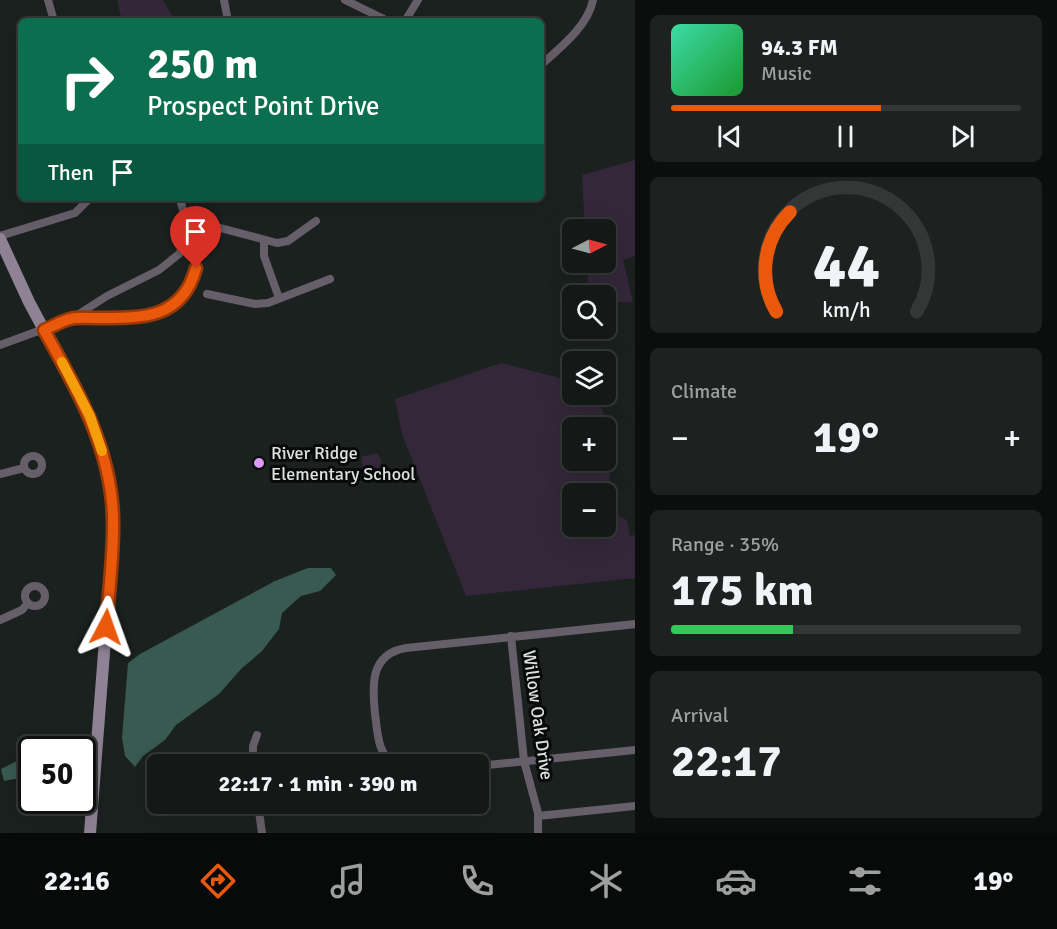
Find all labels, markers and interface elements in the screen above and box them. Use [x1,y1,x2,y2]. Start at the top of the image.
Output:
text: 94.3 FM [761,34,838,61]
text: 250 m [147,39,258,90]
icon: right [48,42,126,120]
text: Music [761,61,812,86]
text: Prospect Point Drive [147,90,380,123]
icon: previous [713,120,746,153]
icon: pause [829,120,862,153]
icon: next [946,120,979,153]
icon: arrive [106,156,139,189]
text: Then [48,159,94,186]
pin [170,206,221,268]
icon: arrive [179,215,212,248]
north arrow [562,219,616,273]
map controls [562,219,616,537]
text: 44 [812,227,880,304]
button: search [562,285,616,339]
text: km/h [822,297,870,323]
button: layers [562,351,616,405]
text: Climate [671,379,737,404]
text: 19° [813,410,879,465]
button: + [562,417,616,471]
text: − [671,418,689,459]
text: + [1003,418,1021,459]
place label: River Ridge Elementary School [271,442,416,485]
marker: River Ridge Elementary School [252,456,266,470]
button: − [562,483,616,537]
text: Range · 35% [671,532,779,557]
text: 175 km [671,563,814,618]
position arrow [74,595,138,659]
street label: Willow Oak Drive [518,649,558,781]
text: Arrival [671,703,729,728]
text: 22:17 [671,734,781,789]
speed limit sign: 50 [18,736,96,814]
text: 22:17 · 1 min · 390 m [218,770,418,797]
icon: directions [197,860,239,902]
icon: music [327,860,369,902]
icon: phone [456,860,498,902]
icon: climate [585,860,627,902]
icon: car [715,860,757,902]
icon: filters [844,860,886,902]
text: 22:16 [44,865,110,898]
text: 19° [973,865,1013,898]

